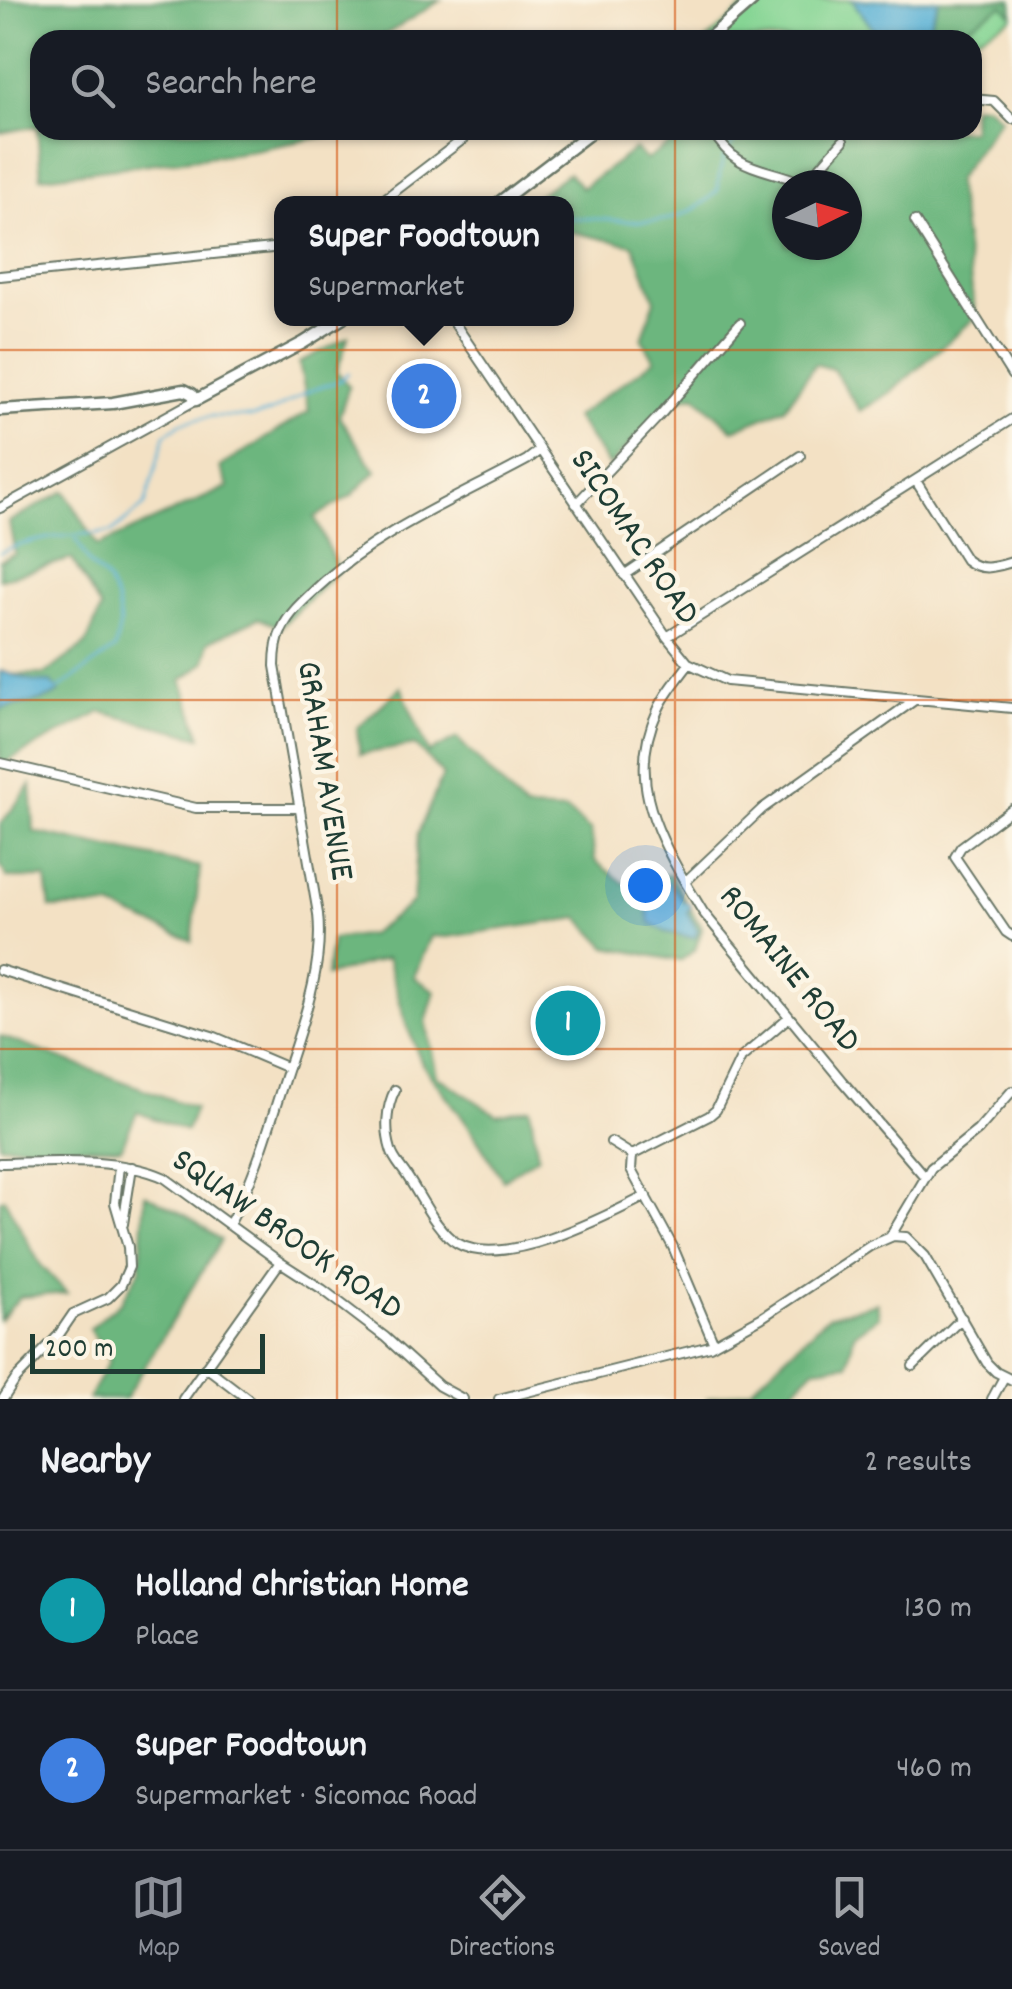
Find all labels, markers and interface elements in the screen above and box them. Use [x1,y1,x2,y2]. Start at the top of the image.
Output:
search box [30,30,982,140]
icon: search [65,58,120,113]
text: Search here [145,58,317,113]
north arrow [772,170,862,260]
popup [274,196,574,326]
text: Super Foodtown [308,211,540,266]
text: Supermarket [308,266,465,312]
pin: 2 [392,358,456,434]
street label: SICOMAC ROAD [556,440,710,636]
street label: GRAHAM AVENUE [281,658,365,884]
your location [620,860,671,911]
street label: ROMAINE ROAD [705,875,871,1065]
pin: 1 [536,986,600,1060]
street label: SQUAW BROOK ROAD [160,1137,412,1335]
scale bar [30,1329,265,1374]
text: 200 m [45,1331,113,1371]
text: Nearby [40,1434,150,1494]
text: 2 results [865,1441,972,1487]
text: Holland Christian Home [135,1560,469,1615]
text: 1 [69,1587,76,1633]
text: 130 m [904,1587,972,1633]
text: Place [135,1615,199,1661]
text: Super Foodtown [135,1720,367,1775]
text: 2 [66,1747,79,1793]
text: 460 m [896,1747,972,1793]
text: Supermarket · Sicomac Road [135,1775,478,1821]
tab: Map [131,1870,186,1970]
tab: Directions [449,1870,555,1970]
tab: Saved [818,1870,881,1970]

